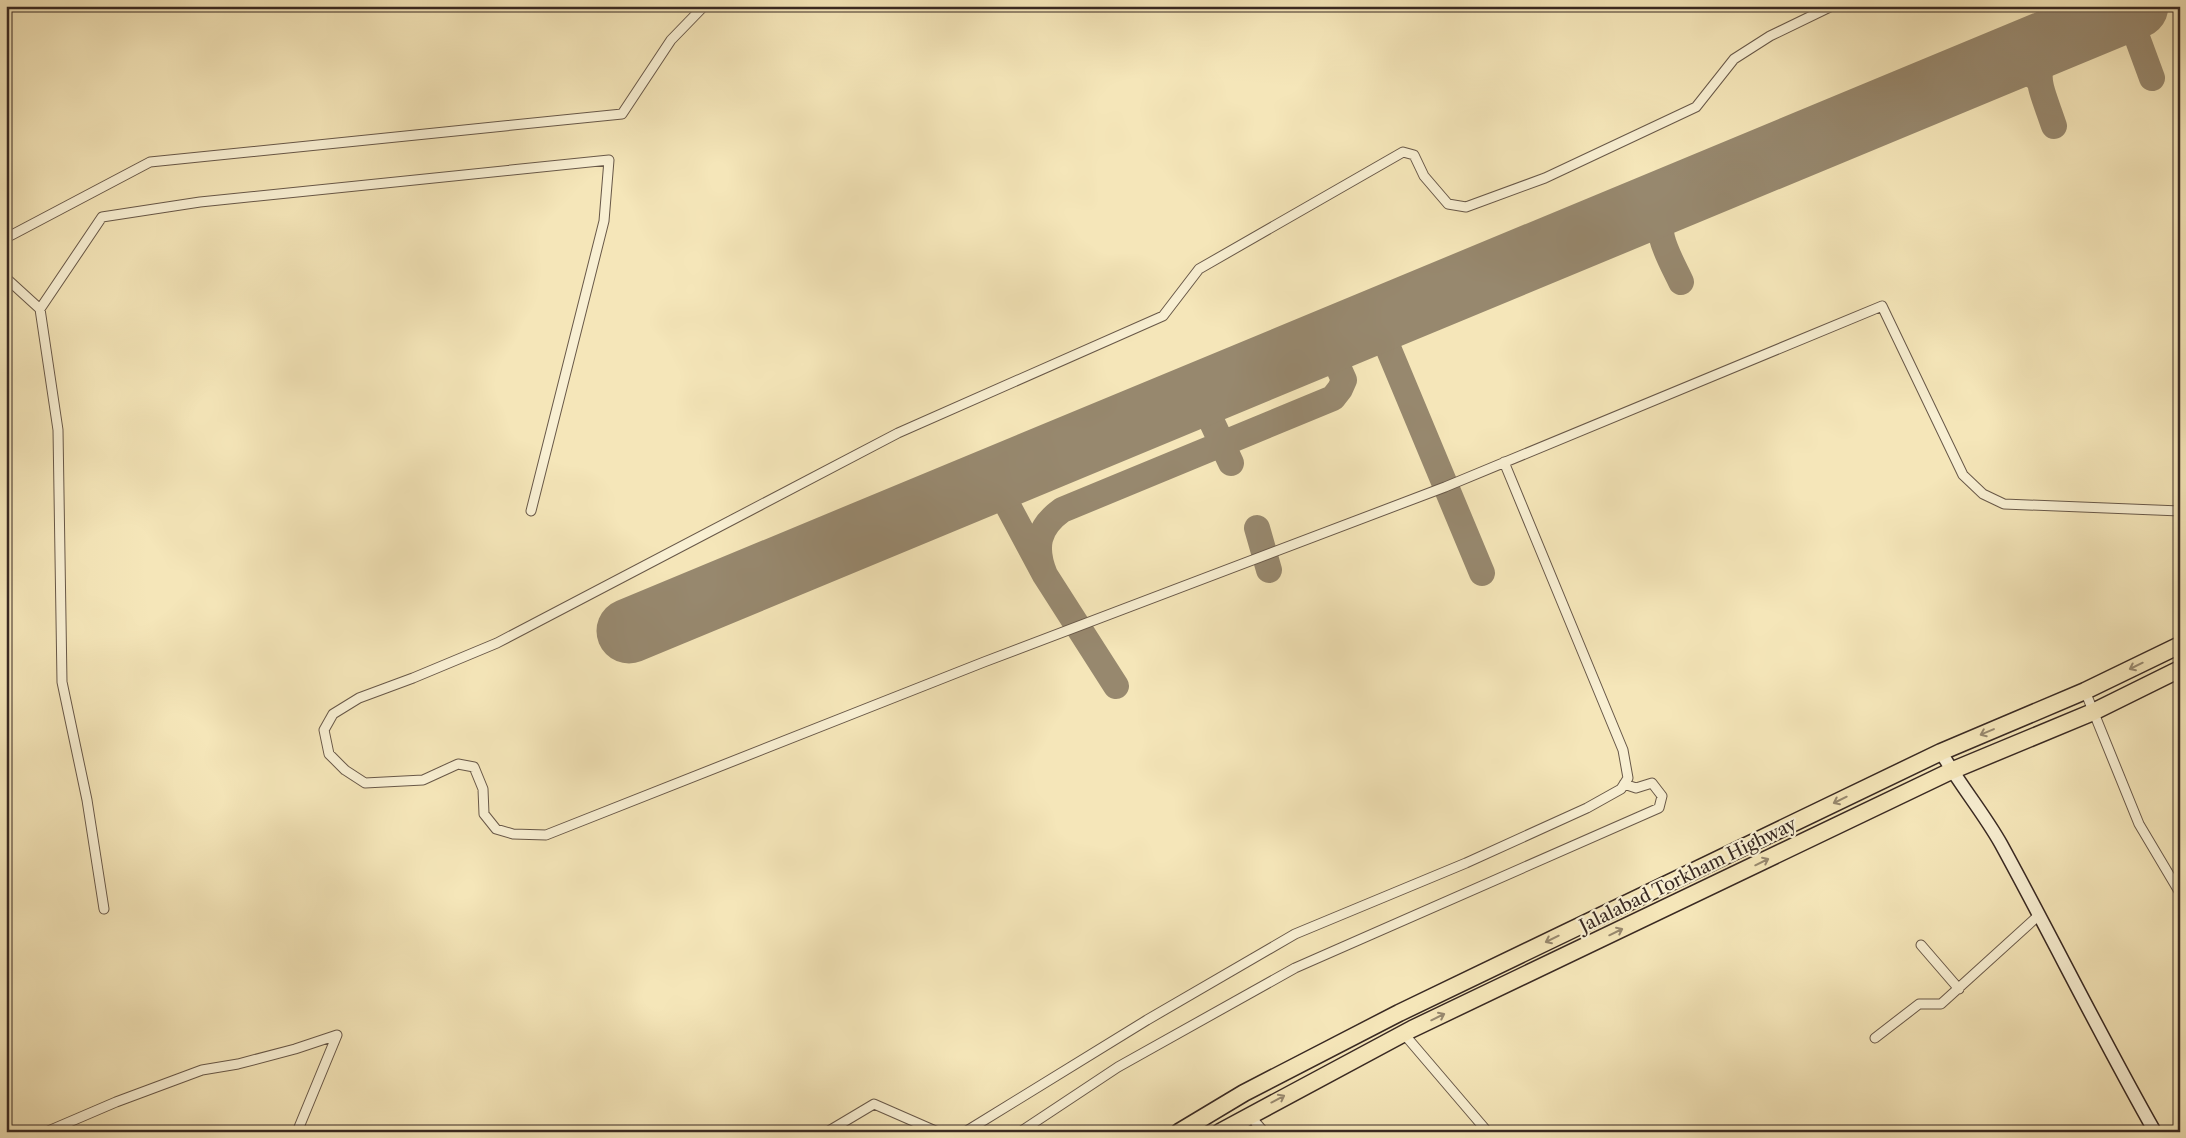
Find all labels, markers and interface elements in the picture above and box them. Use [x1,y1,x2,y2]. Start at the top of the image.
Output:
one-way arrow [2129,662,2144,671]
one-way arrow [1980,728,1995,737]
one-way arrow [1833,796,1848,805]
street label: Jalalabad Torkham Highway [1573,812,1801,939]
one-way arrow [1754,856,1769,866]
one-way arrow [1608,926,1623,936]
one-way arrow [1545,935,1560,944]
one-way arrow [1430,1012,1445,1022]
one-way arrow [1270,1094,1284,1104]

